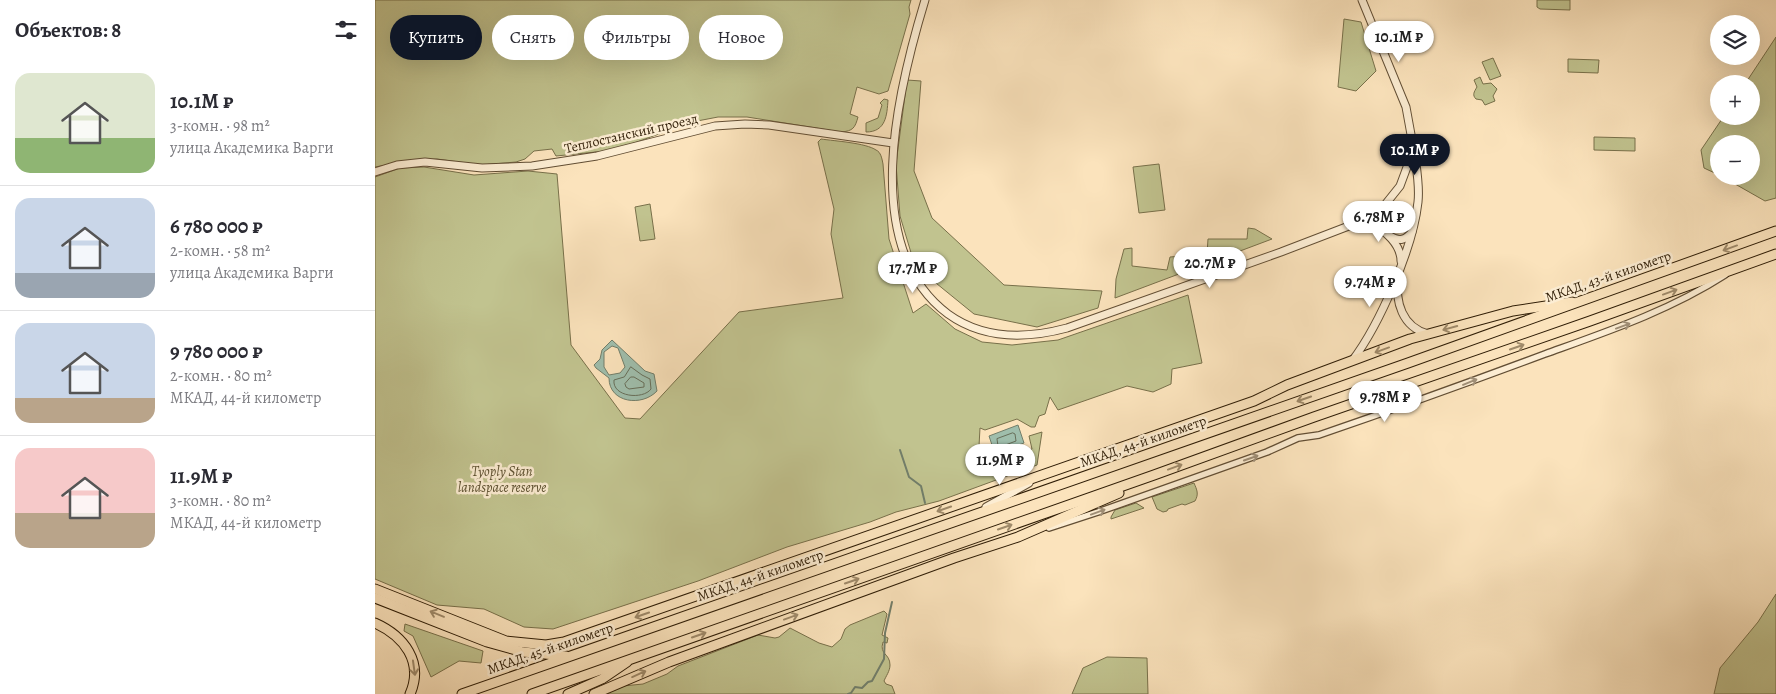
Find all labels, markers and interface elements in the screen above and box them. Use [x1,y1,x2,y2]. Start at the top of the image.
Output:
chip: Купить [390,15,482,60]
chip: Снять [492,15,574,60]
chip: Фильтры [584,15,689,60]
chip: Новое [699,15,783,60]
map controls [1710,15,1760,185]
button: layers [1710,15,1760,65]
text: Объектов: 8 [15,16,121,44]
icon: filters [332,16,360,44]
pin: 10.1M ₽ [1353,20,1445,63]
text: 10.1M ₽ [1375,26,1423,48]
button: + [1710,75,1760,125]
text: 10.1M ₽ [170,87,233,115]
icon: home [55,93,115,153]
street label: Теплостанский проезд [563,109,700,158]
text: 3-комн. · 98 m² [170,115,270,137]
pin: 10.1M ₽ [1369,134,1461,176]
button: − [1710,135,1760,185]
text: улица Академика Варги [170,137,334,159]
text: 10.1M ₽ [1391,139,1439,161]
pin: 6.78M ₽ [1333,200,1425,243]
text: 6.78M ₽ [1354,206,1404,228]
text: 6 780 000 ₽ [170,212,263,240]
icon: home [55,218,115,278]
text: 2-комн. · 58 m² [170,240,270,262]
one-way arrow [1723,244,1738,253]
pin: 20.7M ₽ [1164,246,1256,289]
street label: МКАД, 43-й километр [1543,246,1674,307]
pin: 17.7M ₽ [867,252,959,294]
text: 20.7M ₽ [1184,252,1236,274]
text: 17.7M ₽ [889,257,937,279]
text: улица Академика Варги [170,262,334,284]
pin: 9.74M ₽ [1324,266,1416,308]
text: 9.74M ₽ [1345,271,1395,293]
one-way arrow [1662,287,1677,296]
one-way arrow [1614,321,1630,330]
one-way arrow [1442,324,1458,333]
text: 9 780 000 ₽ [170,337,263,365]
one-way arrow [1509,342,1524,351]
icon: home [55,343,115,403]
one-way arrow [1375,346,1391,355]
text: 2-комн. · 80 m² [170,365,272,387]
one-way arrow [1462,377,1477,386]
pin: 9.78M ₽ [1339,380,1431,423]
text: 9.78M ₽ [1360,386,1410,408]
text: МКАД, 44-й километр [170,387,321,409]
one-way arrow [1297,395,1312,404]
street label: МКАД, 44-й километр [1077,411,1209,472]
pin: 11.9M ₽ [954,444,1046,486]
text: 11.9M ₽ [976,449,1024,471]
one-way arrow [1243,453,1258,462]
text: 11.9M ₽ [170,462,233,490]
park label: Tyoply Stan landspace reserve [458,462,546,497]
one-way arrow [1167,462,1182,471]
icon: home [55,468,115,528]
text: 3-комн. · 80 m² [170,490,271,512]
one-way arrow [937,505,953,515]
one-way arrow [1090,507,1105,516]
text: МКАД, 44-й километр [170,512,321,534]
one-way arrow [997,522,1012,531]
street label: МКАД, 44-й километр [694,545,826,606]
one-way arrow [844,576,859,585]
one-way arrow [430,609,446,618]
one-way arrow [635,611,650,620]
one-way arrow [783,612,798,621]
street label: МКАД, 45-й километр [485,618,616,679]
one-way arrow [690,630,706,639]
one-way arrow [409,659,419,675]
one-way arrow [631,669,646,679]

